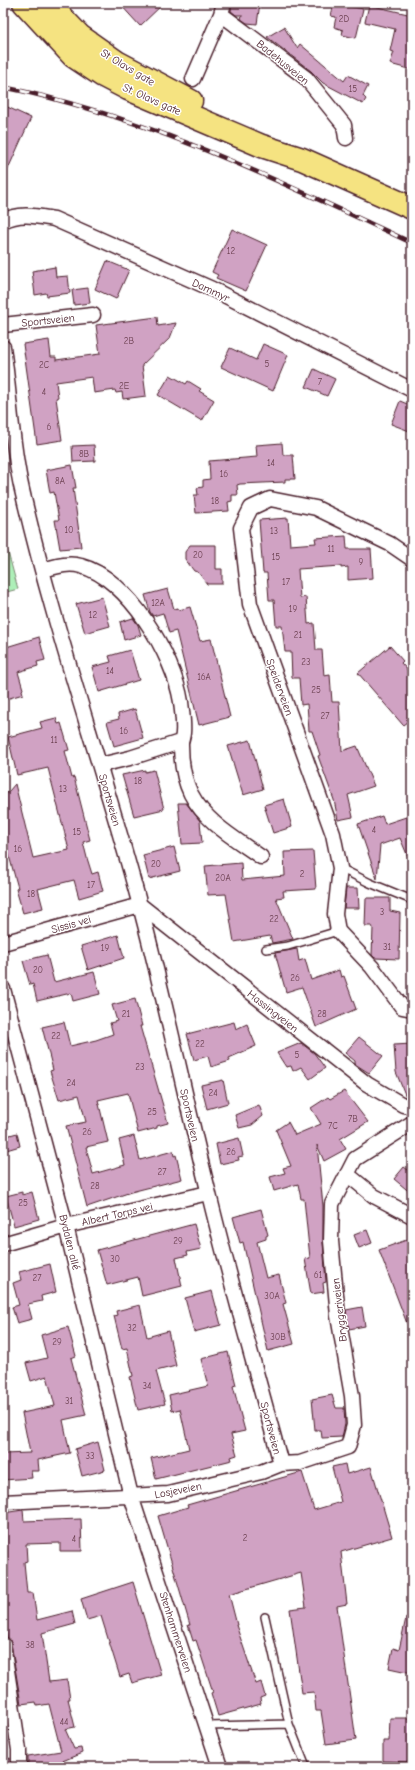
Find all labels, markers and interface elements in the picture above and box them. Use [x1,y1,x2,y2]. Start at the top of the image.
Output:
house number: 2D [339,14,350,24]
street label: Badehusveien [254,37,312,88]
street label: St Olavs gate [98,46,158,89]
street label: St. Olavs gate [121,81,183,118]
house number: 15 [349,84,357,94]
house number: 12 [227,246,235,256]
street label: Dammyr [190,276,232,305]
street label: Sportsveien [21,311,75,330]
house number: 2B [124,336,135,346]
house number: 5 [265,359,270,369]
house number: 2C [39,360,50,370]
house number: 7 [318,377,323,387]
house number: 2E [119,381,130,391]
house number: 4 [42,387,46,397]
house number: 6 [47,422,52,432]
house number: 8B [79,449,90,459]
house number: 14 [267,458,275,468]
house number: 16 [220,469,228,479]
house number: 8A [55,476,65,486]
house number: 18 [211,496,219,506]
house number: 10 [64,525,74,535]
house number: 13 [270,526,278,536]
house number: 11 [327,544,335,554]
house number: 20 [193,550,203,560]
house number: 15 [272,552,280,562]
house number: 9 [359,557,364,567]
house number: 17 [282,577,291,587]
house number: 12A [151,598,165,608]
house number: 19 [289,604,297,614]
house number: 12 [89,610,97,620]
house number: 21 [294,630,303,640]
street label: Speiderveien [263,657,296,717]
house number: 23 [301,657,311,667]
house number: 14 [106,666,114,676]
house number: 16A [197,672,211,682]
house number: 25 [311,685,321,695]
house number: 27 [321,711,330,721]
house number: 16 [120,726,128,736]
house number: 11 [50,735,58,745]
street label: Sportsveien [96,772,123,828]
house number: 18 [134,776,142,786]
house number: 13 [59,784,67,794]
house number: 4 [372,825,376,835]
house number: 15 [73,827,81,837]
house number: 16 [14,844,22,854]
house number: 20 [151,859,161,869]
house number: 2 [300,869,305,879]
house number: 20A [215,873,231,883]
house number: 17 [87,880,96,890]
house number: 18 [27,889,35,899]
house number: 3 [380,907,384,917]
street label: Sissis vei [50,913,93,936]
house number: 22 [269,914,279,924]
house number: 31 [383,942,391,952]
house number: 19 [101,943,109,953]
house number: 20 [33,965,43,975]
house number: 26 [290,973,300,983]
street label: Hassingveien [245,987,301,1035]
house number: 21 [122,1009,131,1019]
house number: 28 [317,1009,327,1019]
house number: 22 [51,1031,61,1041]
house number: 22 [195,1039,205,1049]
house number: 5 [295,1050,300,1060]
house number: 23 [135,1062,145,1072]
house number: 24 [66,1078,76,1088]
street label: Sportsveien [177,1087,202,1143]
house number: 24 [208,1088,218,1098]
house number: 25 [147,1107,157,1117]
house number: 7B [348,1114,358,1124]
house number: 7C [328,1121,338,1131]
house number: 26 [82,1127,92,1137]
house number: 26 [226,1147,236,1157]
house number: 27 [158,1167,167,1177]
house number: 28 [90,1181,100,1191]
house number: 25 [18,1198,28,1208]
street label: Albert Torps vei [80,1200,154,1229]
street label: Bydalen allé [56,1213,83,1272]
house number: 29 [173,1236,183,1246]
house number: 30 [110,1254,120,1264]
house number: 61 [314,1270,323,1280]
house number: 27 [33,1273,42,1283]
street label: Bryggeriveien [329,1277,350,1342]
house number: 30A [264,1291,280,1301]
house number: 32 [127,1323,137,1333]
house number: 30B [270,1332,286,1342]
house number: 29 [52,1337,62,1347]
house number: 34 [143,1381,151,1391]
house number: 31 [65,1396,73,1406]
street label: Sportsveien [257,1400,284,1456]
house number: 33 [85,1451,95,1461]
street label: Losjeveien [153,1480,203,1501]
house number: 2 [243,1533,248,1543]
house number: 4 [72,1534,76,1544]
street label: Stenhammerveien [156,1590,195,1674]
house number: 38 [25,1640,35,1650]
house number: 44 [60,1717,68,1727]

